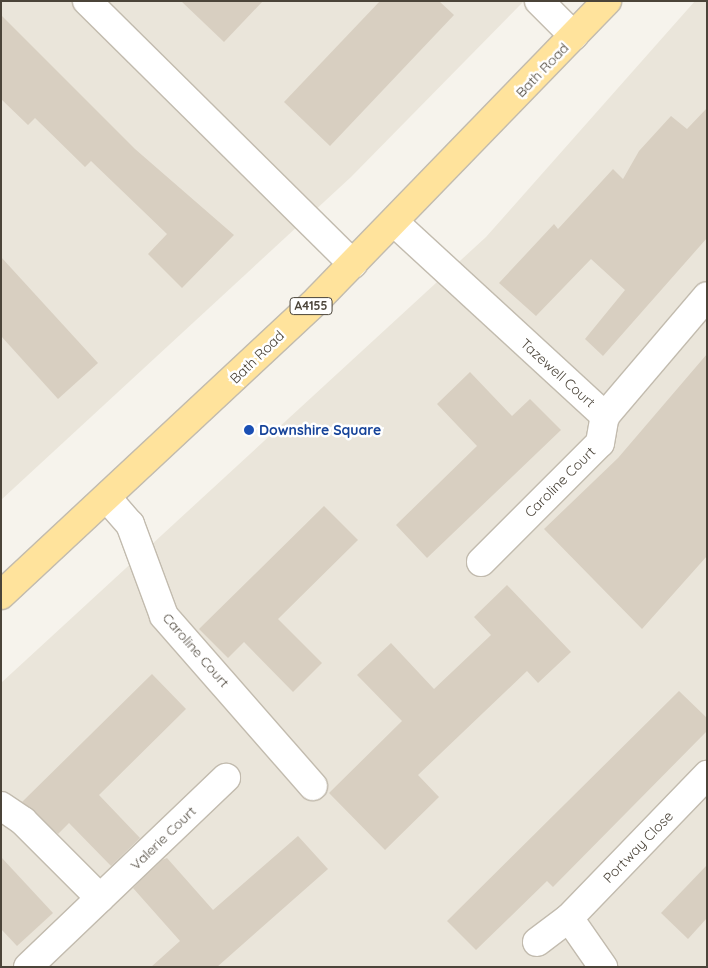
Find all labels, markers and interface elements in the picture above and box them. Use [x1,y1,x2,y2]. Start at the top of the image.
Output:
street label: Bath Road [512,39,572,101]
road number: A4155 [288,296,334,316]
street label: Bath Road [226,327,288,387]
street label: Tazewell Court [517,335,599,411]
place label: Downshire Square [259,422,381,438]
marker: Downshire Square [243,424,255,436]
street label: Caroline Court [521,443,599,521]
street label: Caroline Court [159,609,233,691]
street label: Valerie Court [127,803,199,873]
street label: Portway Close [600,808,676,886]

